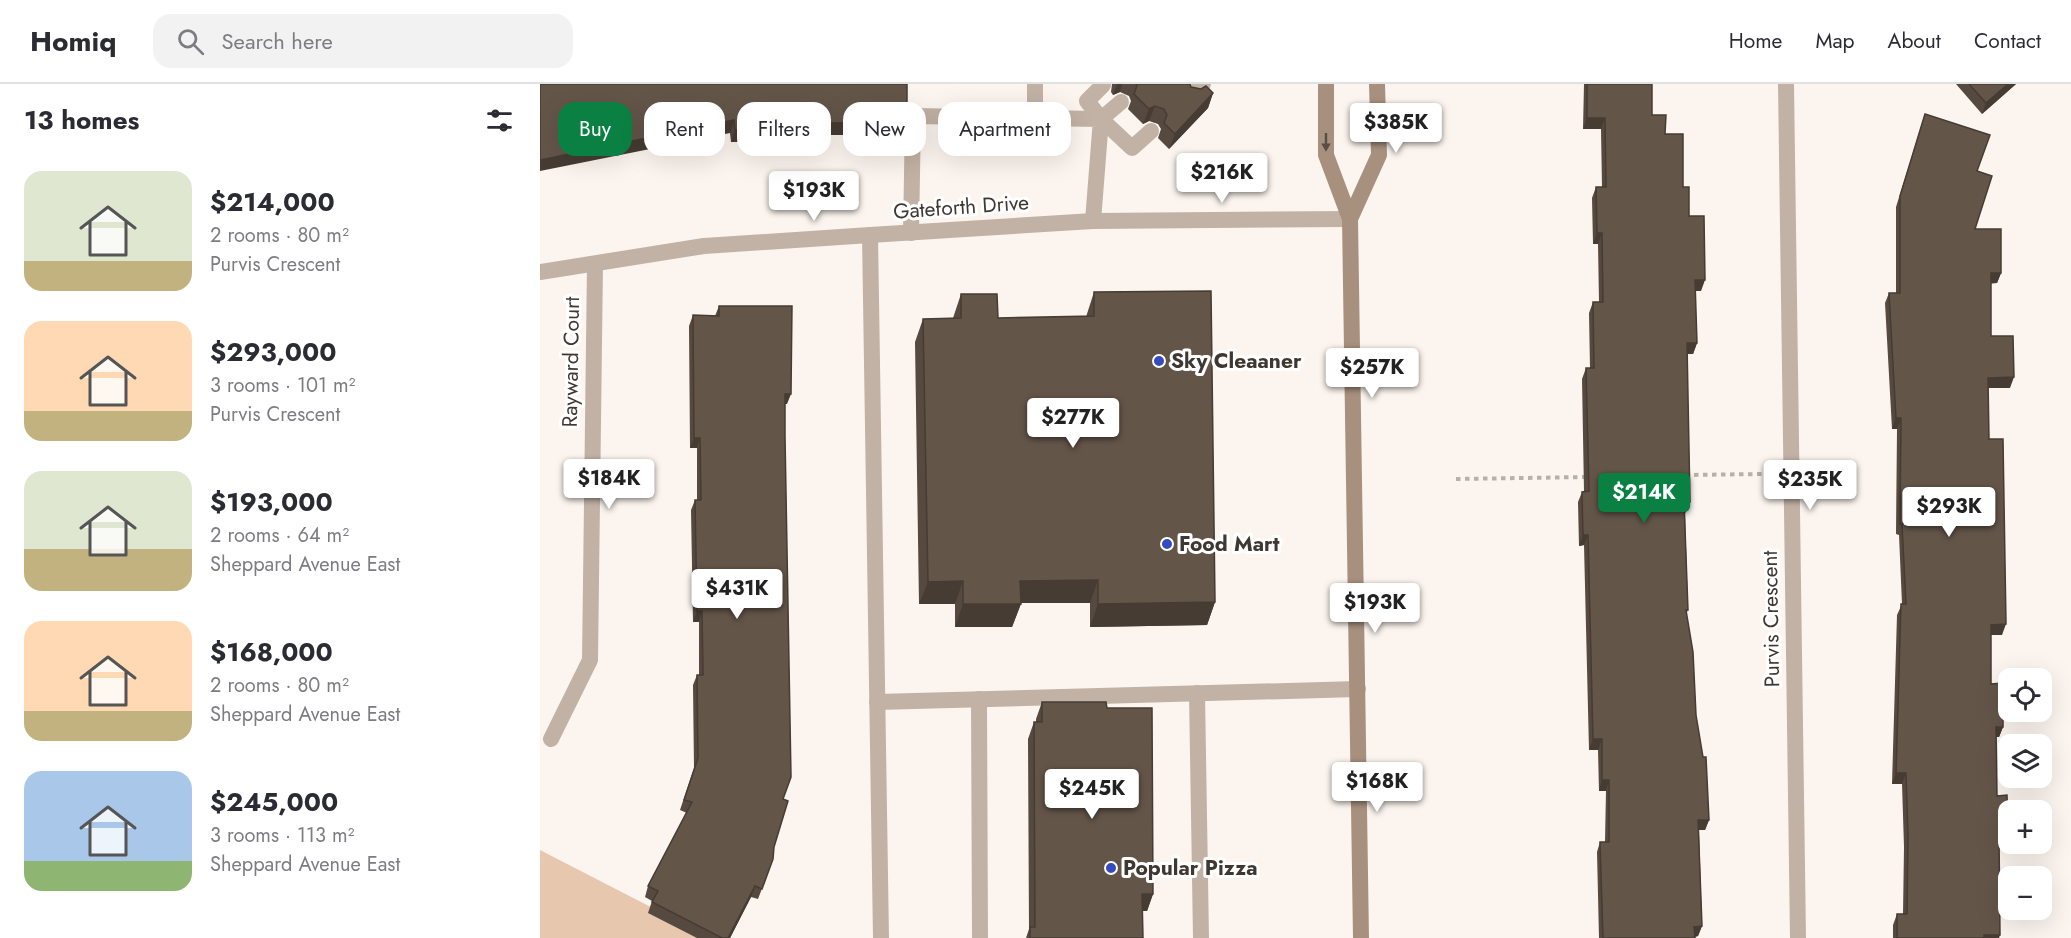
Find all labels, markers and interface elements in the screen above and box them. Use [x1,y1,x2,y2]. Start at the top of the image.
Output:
search box [153,14,573,68]
text: Homiq [30,21,117,62]
icon: search [174,25,207,58]
text: Search here [222,25,333,57]
text: Home [1729,26,1782,56]
text: Map [1815,26,1855,56]
text: About [1888,26,1941,56]
text: Contact [1974,26,2041,56]
text: 13 homes [24,101,139,139]
chip: Buy [558,102,632,156]
chip: Rent [644,102,725,156]
chip: Filters [737,102,831,156]
chip: New [843,102,926,156]
chip: Apartment [938,102,1071,156]
pin: $385K [1354,103,1438,154]
icon: filters [483,104,516,137]
text: $385K [1364,108,1428,137]
one-way arrow [1321,133,1331,152]
pin: $216K [1180,153,1264,204]
text: $216K [1190,158,1254,187]
pin: $193K [772,171,856,222]
text: $193K [783,176,845,205]
text: $214,000 [210,183,335,221]
street label: Gateforth Drive [892,187,1030,227]
icon: home [72,195,144,267]
text: 2 rooms · 80 m² [210,221,349,250]
text: Purvis Crescent [210,250,340,279]
street label: Rayward Court [555,296,587,428]
text: $293,000 [210,333,336,371]
icon: home [72,345,144,417]
place label: Sky Cleaaner [1171,346,1302,376]
pin: $257K [1330,348,1414,399]
text: $257K [1340,353,1404,382]
marker: Sky Cleaaner [1152,354,1166,368]
text: 3 rooms · 101 m² [210,371,356,400]
pin: $277K [1031,398,1115,449]
text: Purvis Crescent [210,400,340,429]
text: $277K [1041,403,1105,432]
pin: $184K [567,459,651,510]
pin: $235K [1768,460,1852,511]
text: $184K [577,464,641,493]
text: $235K [1778,465,1842,494]
pin: $214K [1602,473,1686,524]
text: $214K [1612,478,1676,507]
text: $193,000 [210,483,333,521]
pin: $293K [1907,487,1991,538]
text: $293K [1916,492,1982,521]
icon: home [72,495,144,567]
text: 2 rooms · 64 m² [210,521,349,550]
place label: Food Mart [1179,529,1280,559]
marker: Food Mart [1160,537,1174,551]
text: Sheppard Avenue East [210,550,400,579]
street label: Purvis Crescent [1755,550,1787,688]
pin: $431K [695,569,779,620]
text: $431K [706,574,768,603]
pin: $193K [1333,583,1417,634]
text: $193K [1344,588,1406,617]
text: $168,000 [210,633,333,671]
icon: home [72,645,144,717]
map controls [1998,668,2052,920]
button: locate [1998,668,2052,722]
text: 2 rooms · 80 m² [210,671,349,700]
text: Sheppard Avenue East [210,700,400,729]
button: layers [1998,734,2052,788]
pin: $168K [1335,762,1419,813]
text: $168K [1346,767,1408,796]
pin: $245K [1050,769,1134,820]
text: $245K [1059,774,1125,803]
text: $245,000 [210,783,338,821]
icon: home [72,795,144,867]
button: + [1998,800,2052,854]
text: 3 rooms · 113 m² [210,821,354,850]
text: Sheppard Avenue East [210,850,400,879]
place label: Popular Pizza [1123,853,1258,883]
marker: Popular Pizza [1104,861,1118,875]
button: − [1998,866,2052,920]

